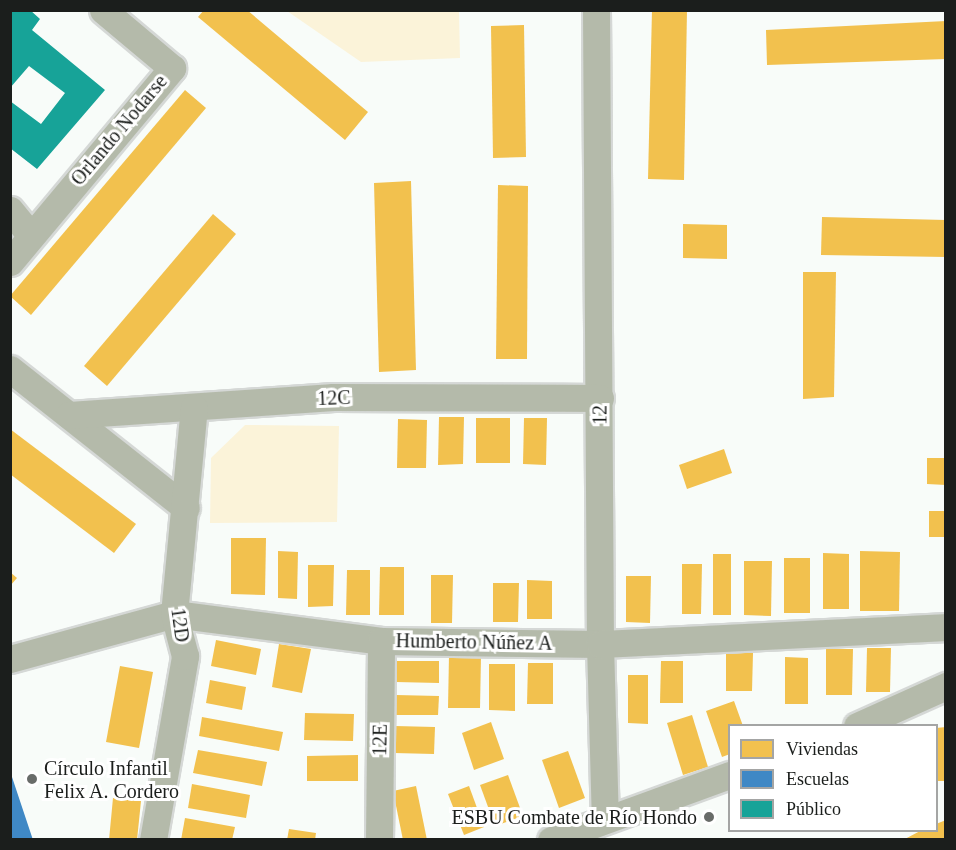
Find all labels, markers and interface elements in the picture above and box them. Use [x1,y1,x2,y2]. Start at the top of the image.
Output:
street label: Orlando Nodarse [66,70,172,190]
street label: 12C [317,385,351,411]
street label: 12 [588,405,612,425]
street label: 12D [166,606,194,644]
street label: Humberto Núñez A [395,629,553,655]
street label: 12E [368,724,392,756]
legend [728,724,938,832]
text: Viviendas [786,739,858,759]
place label: Círculo Infantil Felix A. Cordero [44,756,180,803]
text: Escuelas [786,769,849,789]
marker: Círculo Infantil Felix A. Cordero [25,772,39,786]
text: Público [786,799,841,819]
place label: ESBU Combate de Río Hondo [451,805,697,829]
marker: ESBU Combate de Río Hondo [702,810,716,824]

